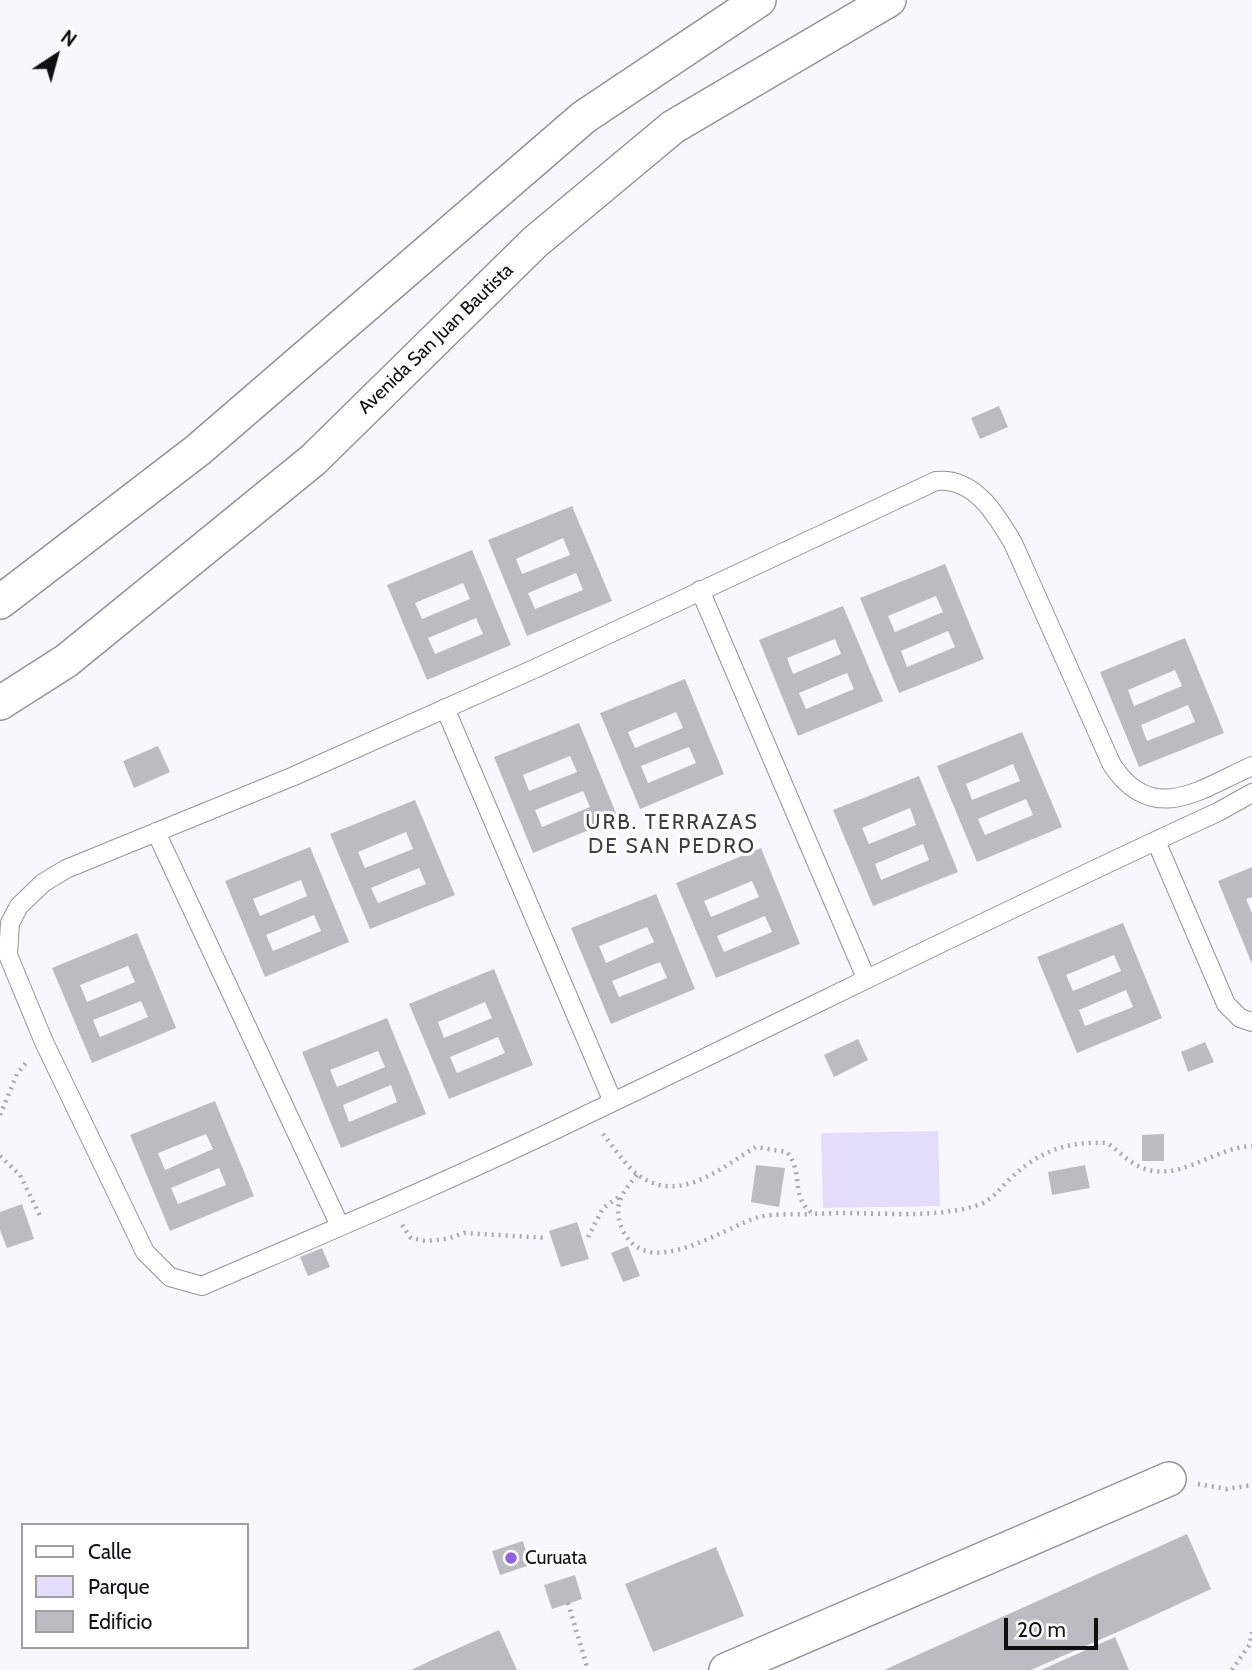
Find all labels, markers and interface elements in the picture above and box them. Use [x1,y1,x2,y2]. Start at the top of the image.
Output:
north arrow [21,21,91,91]
text: N [56,25,81,52]
street label: Avenida San Juan Bautista [354,259,518,419]
district label: URB. TERRAZAS DE SAN PEDRO [587,810,757,860]
legend [21,1523,248,1649]
text: Calle [88,1539,132,1564]
place label: Curuata [525,1547,587,1569]
marker: Curuata [503,1550,519,1566]
text: Parque [88,1574,150,1599]
scale bar [1007,1604,1102,1648]
text: Edificio [88,1609,152,1634]
text: 20 m [1017,1617,1066,1642]

